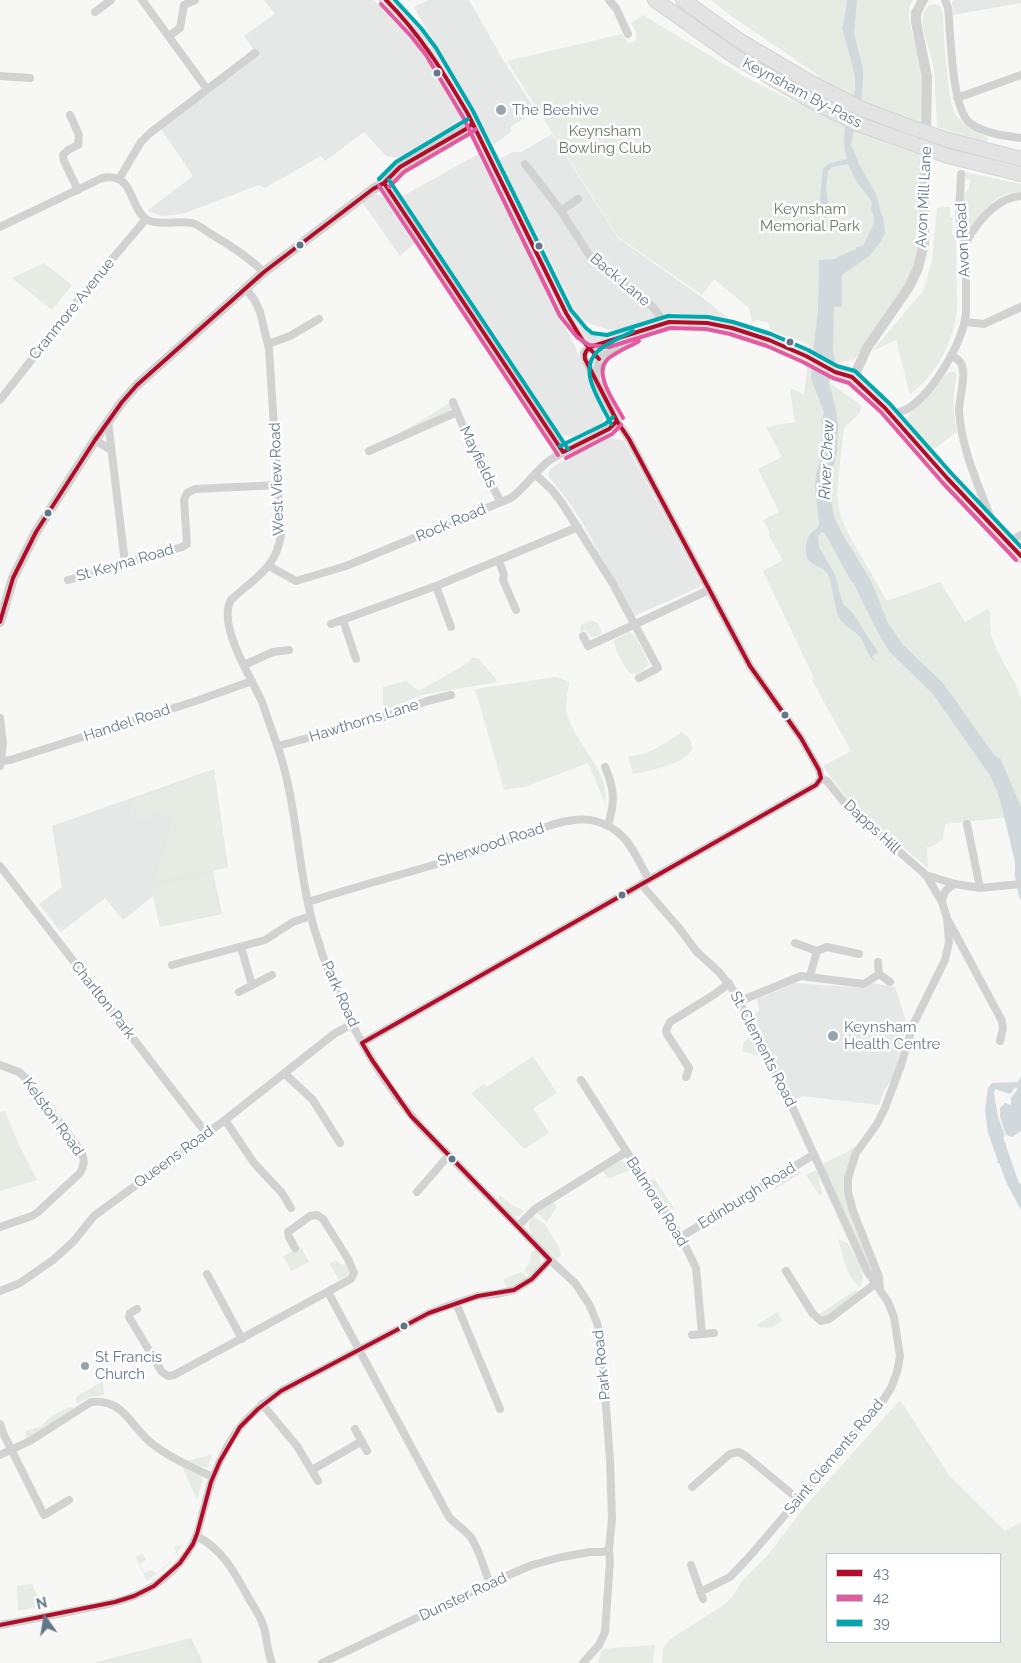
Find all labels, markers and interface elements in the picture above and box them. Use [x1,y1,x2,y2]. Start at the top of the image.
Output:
street label: Keynsham By-Pass [739,54,865,132]
unlabelled marker [432,68,442,78]
place label: The Beehive [512,101,599,119]
marker: The Beehive [494,103,508,117]
park label: Keynsham Bowling Club [559,122,651,157]
street label: Avon Mill Lane [912,146,936,248]
park label: Keynsham Memorial Park [760,200,860,235]
street label: Avon Road [952,202,974,278]
unlabelled marker [295,240,305,250]
unlabelled marker [534,241,544,251]
street label: Back Lane [586,250,654,310]
street label: Cranmore Avenue [26,255,118,363]
unlabelled marker [785,337,795,347]
water label: River Chew [815,420,839,500]
street label: West View Road [266,422,288,536]
street label: Mayfields [455,423,501,491]
street label: Rock Road [413,500,489,546]
unlabelled marker [43,508,53,518]
street label: St Keyna Road [74,541,176,585]
street label: Hawthorns Lane [307,696,421,746]
street label: Handel Road [81,701,173,745]
unlabelled marker [780,710,790,720]
street label: Dapps Hill [840,796,904,858]
street label: Sherwood Road [436,819,546,871]
unlabelled marker [617,890,627,900]
street label: Charlton Park [67,958,139,1042]
street label: Park Road [317,958,363,1030]
street label: St. Clements Road [726,988,800,1110]
place label: Keynsham Health Centre [844,1018,940,1053]
marker: Keynsham Health Centre [826,1029,840,1043]
street label: Kelston Road [19,1075,87,1159]
street label: Queens Road [131,1122,217,1192]
unlabelled marker [447,1154,457,1164]
street label: Balmoral Road [622,1154,692,1250]
street label: Edinburgh Road [695,1159,799,1233]
unlabelled marker [399,1321,409,1331]
street label: Park Road [589,1329,615,1401]
place label: St Francis Church [95,1348,162,1383]
marker: St Francis Church [79,1360,91,1372]
street label: Saint Clements Road [781,1396,887,1518]
legend [826,1553,1001,1643]
text: 43 [873,1564,889,1582]
street label: Dunster Road [416,1569,510,1625]
text: 42 [873,1589,889,1607]
north arrow [20,1593,70,1643]
text: N [35,1594,49,1612]
text: 39 [873,1614,890,1632]

